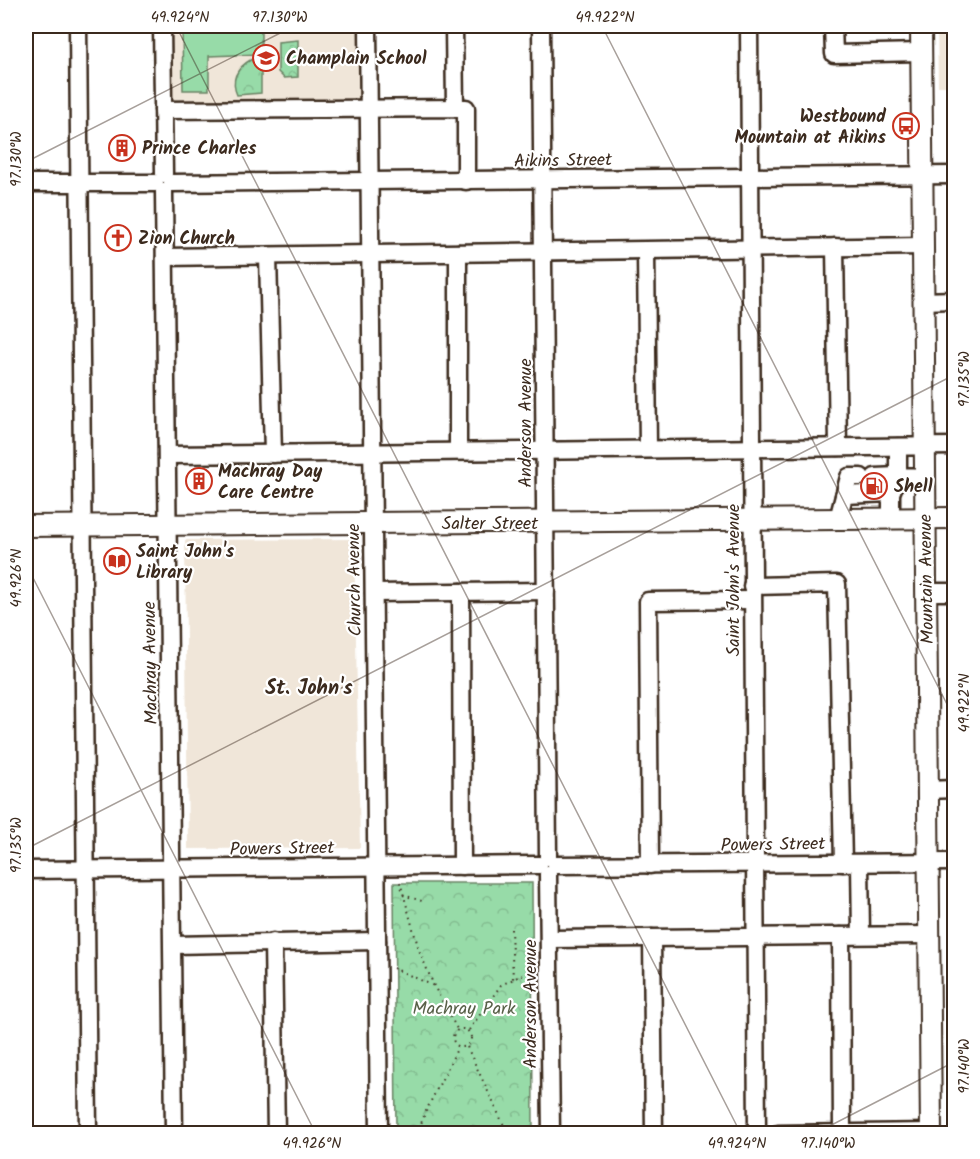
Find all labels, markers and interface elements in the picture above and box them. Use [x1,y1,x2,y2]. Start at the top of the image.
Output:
text: 49.924°N [151,6,209,30]
text: 97.130°W [252,6,308,30]
text: 49.922°N [575,6,635,30]
school or university icon: Champlain School [251,43,281,73]
place label: Champlain School [286,45,427,74]
place label: Westbound Mountain at Aikins [734,103,887,153]
bus stop icon: Westbound Mountain at Aikins [891,111,921,141]
text: 97.130°W [5,131,29,187]
building icon: Prince Charles [107,133,137,163]
place label: Prince Charles [142,135,257,164]
street label: Aikins Street [514,146,613,177]
church icon: Zion Church [103,223,133,253]
place label: Zion Church [138,225,235,254]
text: 97.135°W [953,351,977,407]
street label: Anderson Avenue [512,358,541,488]
place label: Machray Day Care Centre [218,458,323,508]
building icon: Machray Day Care Centre [184,466,214,496]
fuel station icon: Shell [859,471,889,501]
place label: Shell [894,473,933,502]
street label: Saint John's Avenue [720,504,749,656]
street label: Salter Street [442,510,539,539]
street label: Mountain Avenue [912,514,943,644]
street label: Church Avenue [340,523,371,637]
place label: Saint John's Library [136,538,235,588]
library icon: Saint John's Library [102,546,132,576]
text: 49.926°N [5,549,29,607]
street label: Machray Avenue [136,601,167,725]
district label: St. John's [265,673,353,705]
text: 49.922°N [953,673,977,733]
text: 97.135°W [5,817,29,873]
street label: Powers Street [720,830,827,861]
street label: Powers Street [229,834,336,865]
street label: Anderson Avenue [517,939,546,1069]
park label: Machray Park [413,995,516,1024]
text: 97.140°W [953,1038,977,1094]
text: 49.926°N [283,1132,341,1156]
text: 49.924°N [708,1132,766,1156]
text: 97.140°W [800,1132,856,1156]

